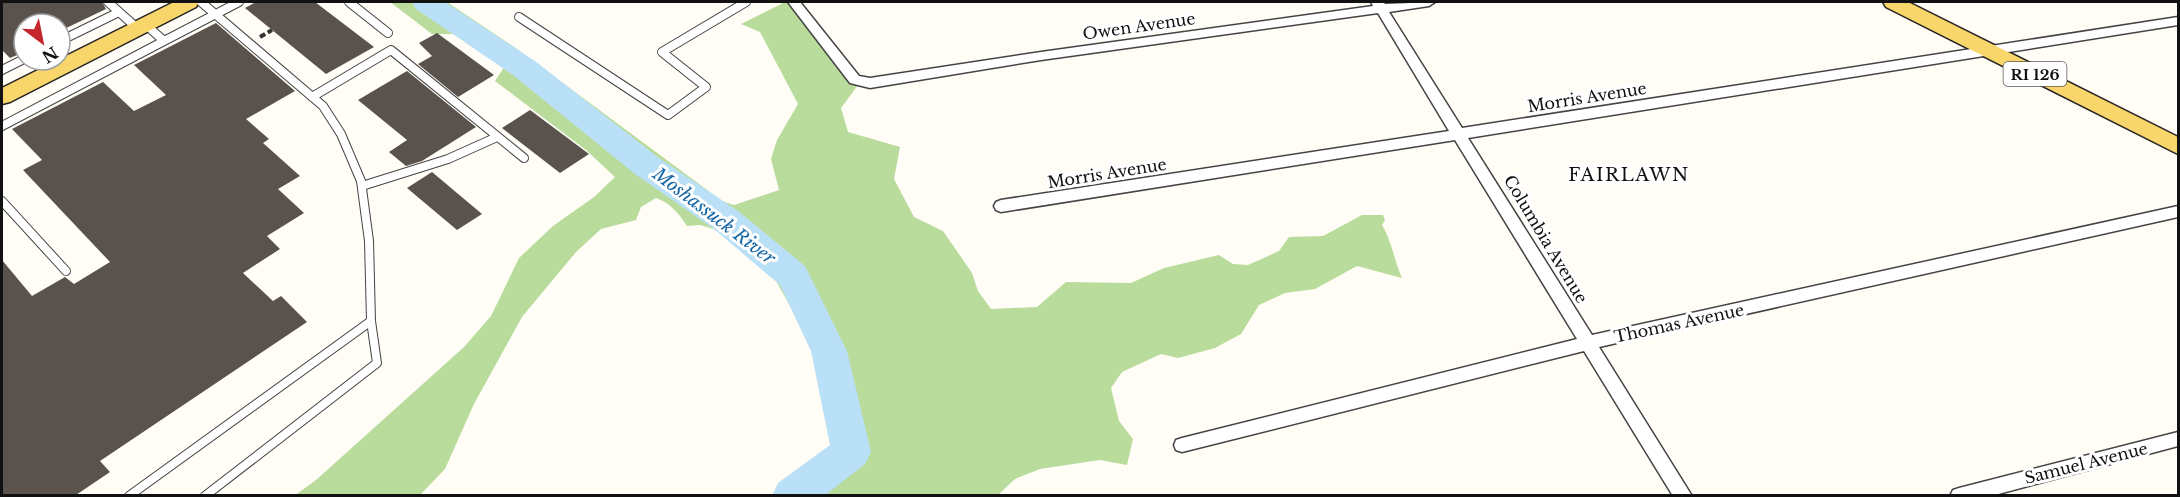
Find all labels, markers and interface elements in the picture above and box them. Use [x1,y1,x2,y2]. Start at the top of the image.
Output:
street label: Owen Avenue [1081,8,1197,44]
north arrow [12,12,72,72]
text: N [38,42,62,67]
road number: RI 126 [2004,62,2066,86]
street label: Morris Avenue [1526,78,1648,116]
street label: Morris Avenue [1046,154,1168,192]
water label: Moshassuck River [648,162,780,270]
district label: FAIRLAWN [1568,164,1690,186]
street label: Columbia Avenue [1500,171,1592,307]
street label: Thomas Avenue [1612,299,1746,347]
street label: Samuel Avenue [2022,438,2150,488]

